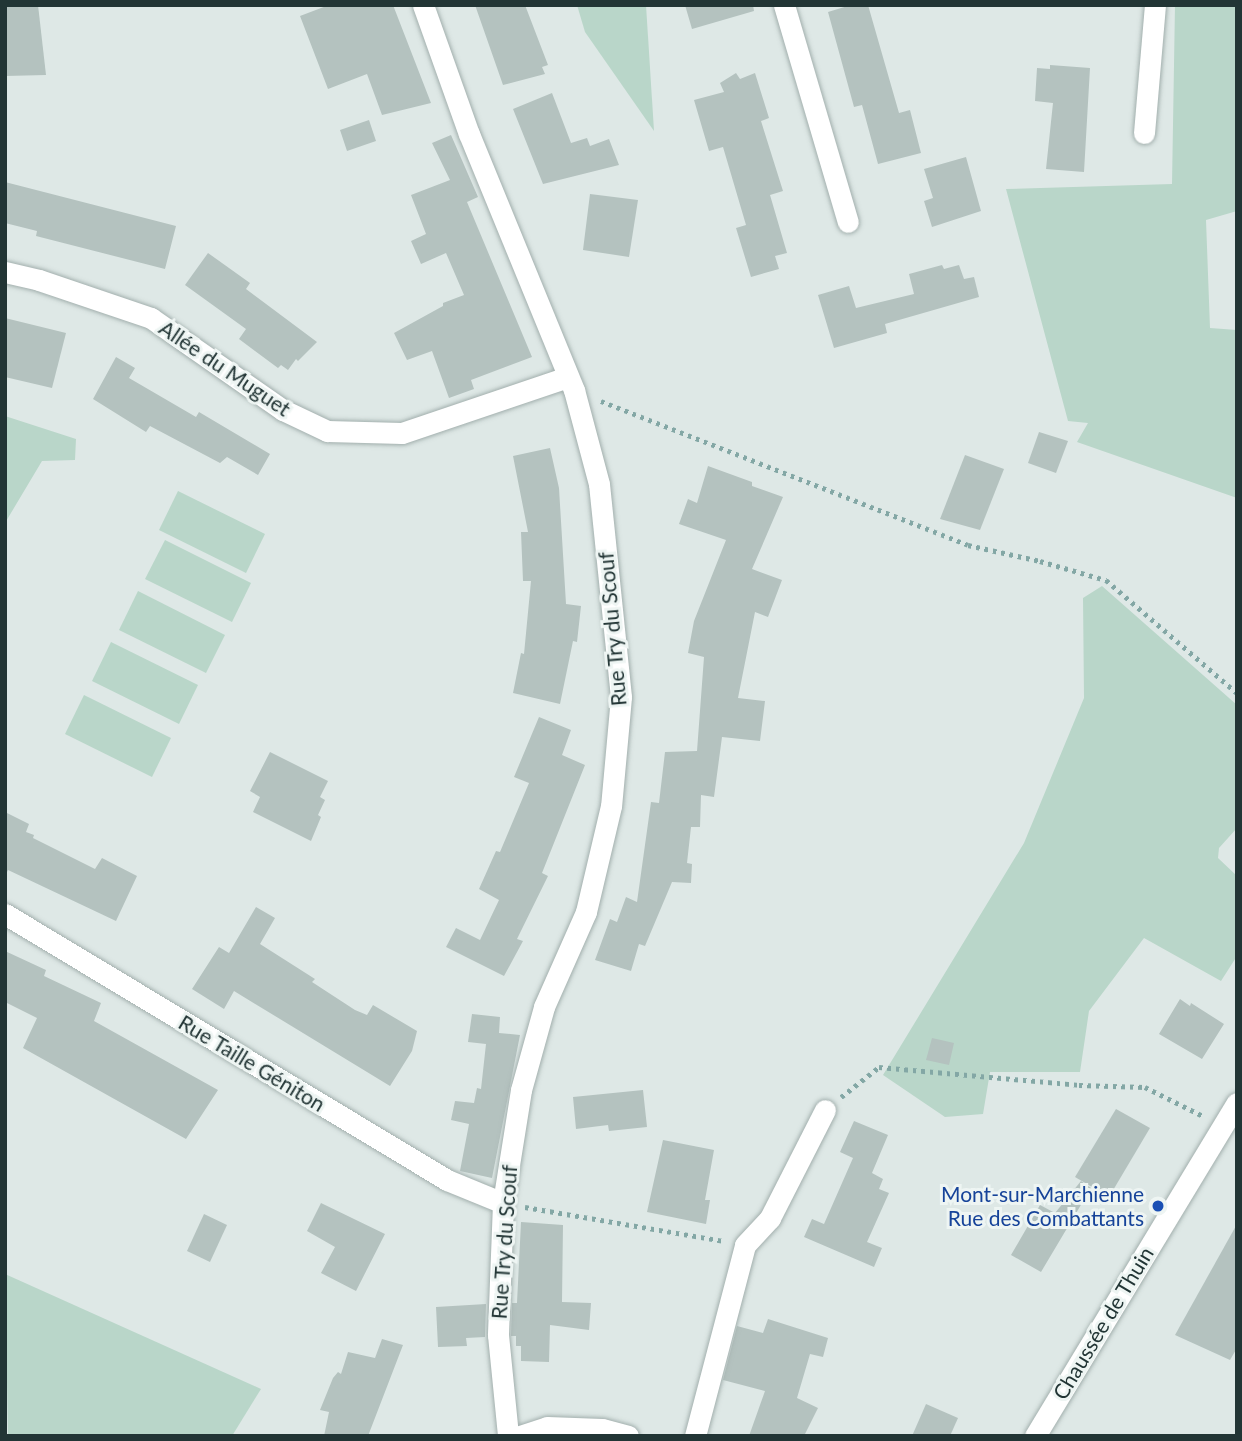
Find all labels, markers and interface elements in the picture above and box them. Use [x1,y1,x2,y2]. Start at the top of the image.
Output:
street label: Allée du Muguet [155,315,295,421]
street label: Rue Try du Scouf [593,550,631,708]
street label: Rue Taille Géniton [174,1009,330,1117]
street label: Rue Try du Scouf [486,1163,522,1321]
place label: Mont-sur-Marchienne Rue des Combattants [941,1181,1144,1231]
marker: Mont-sur-Marchienne Rue des Combattants [1150,1198,1166,1214]
street label: Chaussée de Thuin [1047,1242,1159,1404]

